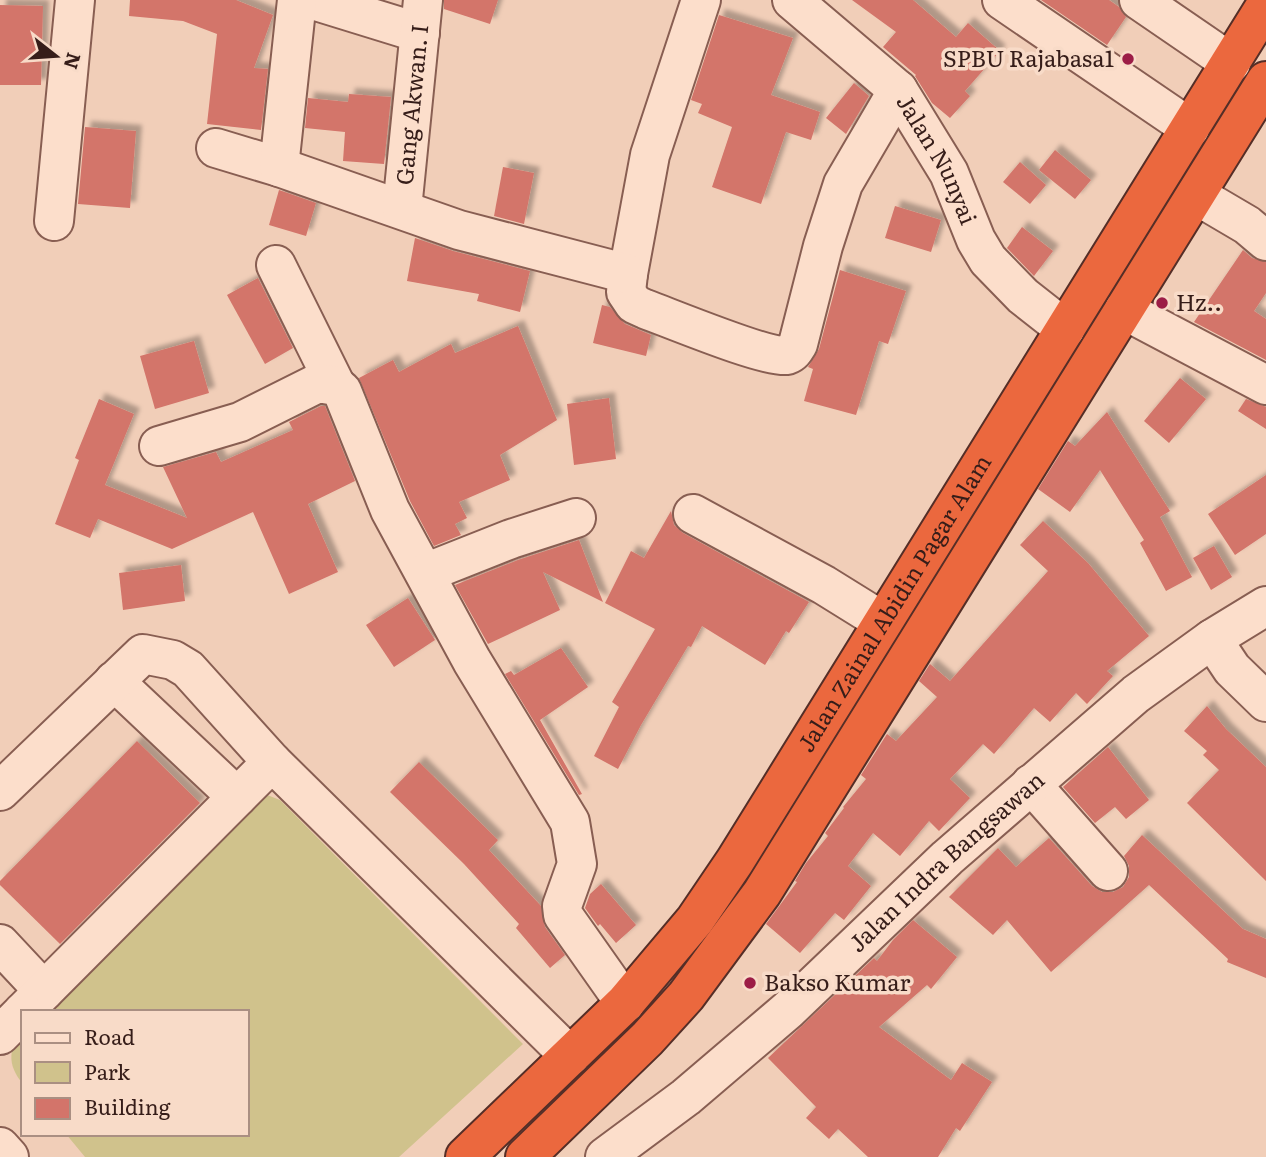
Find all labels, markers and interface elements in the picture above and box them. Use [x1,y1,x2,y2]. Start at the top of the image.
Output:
north arrow [21,21,91,91]
street label: Gang Akwan. I [386,22,435,186]
place label: SPBU Rajabasa1 [943,40,1114,74]
text: N [57,50,89,73]
marker: SPBU Rajabasa1 [1120,51,1136,67]
street label: Jalan Nunyai [889,87,987,229]
place label: Hz.. [1176,284,1222,318]
marker: Hz.. [1154,295,1170,311]
street label: Jalan Zainal Abidin Pagar Alam [788,447,998,758]
street label: Jalan Indra Bangsawan [840,762,1051,959]
place label: Bakso Kumar [764,964,910,998]
marker: Bakso Kumar [742,975,758,991]
legend [21,1010,248,1136]
text: Road [84,1020,135,1051]
text: Park [84,1055,130,1086]
text: Building [84,1090,171,1121]

